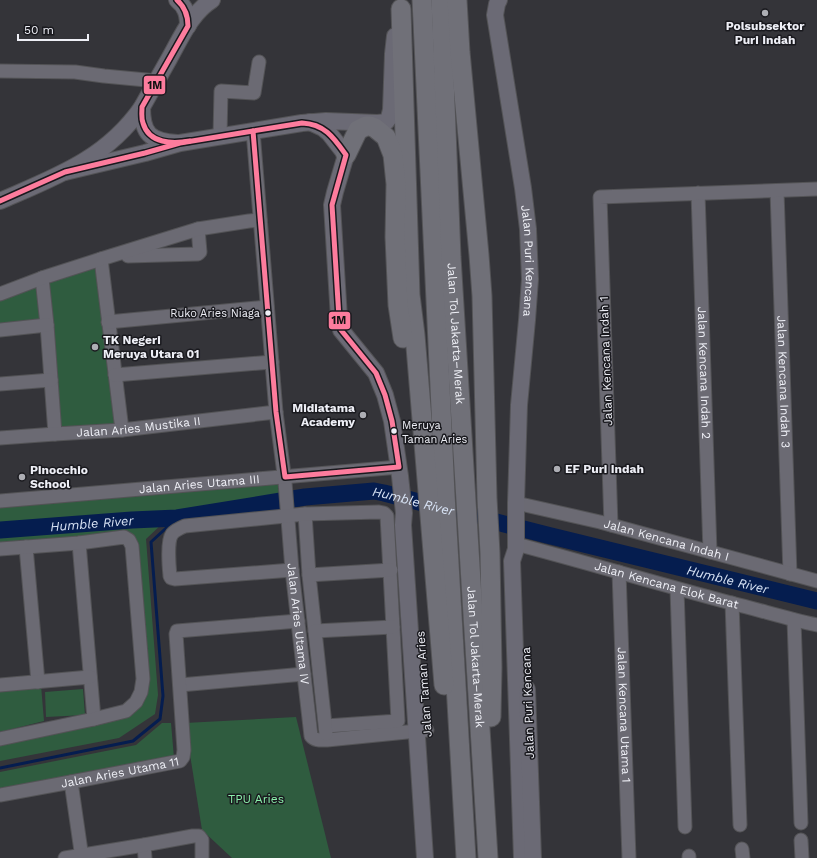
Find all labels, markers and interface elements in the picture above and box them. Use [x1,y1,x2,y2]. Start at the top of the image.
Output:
marker: Polsubsektor Puri Indah [760,8,770,18]
scale bar [18,16,88,42]
place label: Polsubsektor Puri Indah [726,19,805,47]
text: 50 m [24,23,54,37]
line badge: 1M [143,75,166,95]
text: 1M [148,79,162,92]
street label: Jalan Puri Kencana [518,204,537,317]
street label: Jalan Tol Jakarta–Merak [444,262,467,405]
street label: Jalan Kencana Indah 1 [597,296,615,426]
street label: Jalan Kencana Indah 2 [695,306,713,439]
place label: Ruko Aries Niaga [170,307,260,320]
marker: Ruko Aries Niaga [263,308,273,318]
line badge: 1M [328,311,351,330]
text: 1M [332,314,346,327]
street label: Jalan Kencana Indah 3 [774,315,793,448]
place label: TK Negeri Meruya Utara 01 [103,333,199,361]
marker: TK Negeri Meruya Utara 01 [90,342,100,352]
place label: Midiatama Academy [292,401,355,429]
marker: Midiatama Academy [358,410,368,420]
street label: Jalan Aries Mustika II [76,414,201,440]
place label: Meruya Taman Aries [402,419,468,446]
marker: Meruya Taman Aries [389,426,399,436]
place label: EF Puri Indah [565,462,644,476]
place label: Pinocchio School [30,463,88,491]
marker: EF Puri Indah [552,464,562,474]
marker: Pinocchio School [17,472,27,482]
street label: Jalan Aries Utama III [138,472,260,496]
water label: Humble River [371,484,457,519]
water label: Humble River [50,513,135,534]
street label: Jalan Kencana Indah I [602,516,731,564]
street label: Jalan Kencana Elok Barat [593,559,740,612]
water label: Humble River [685,562,771,597]
street label: Jalan Aries Utama IV [284,563,312,685]
street label: Jalan Tol Jakarta–Merak [464,586,487,728]
street label: Jalan Taman Aries [413,630,435,738]
street label: Jalan Puri Kencana [519,647,537,759]
street label: Jalan Kencana Utama 1 [615,647,633,783]
street label: Jalan Aries Utama 11 [60,754,180,791]
park label: TPU Aries [228,792,284,806]

